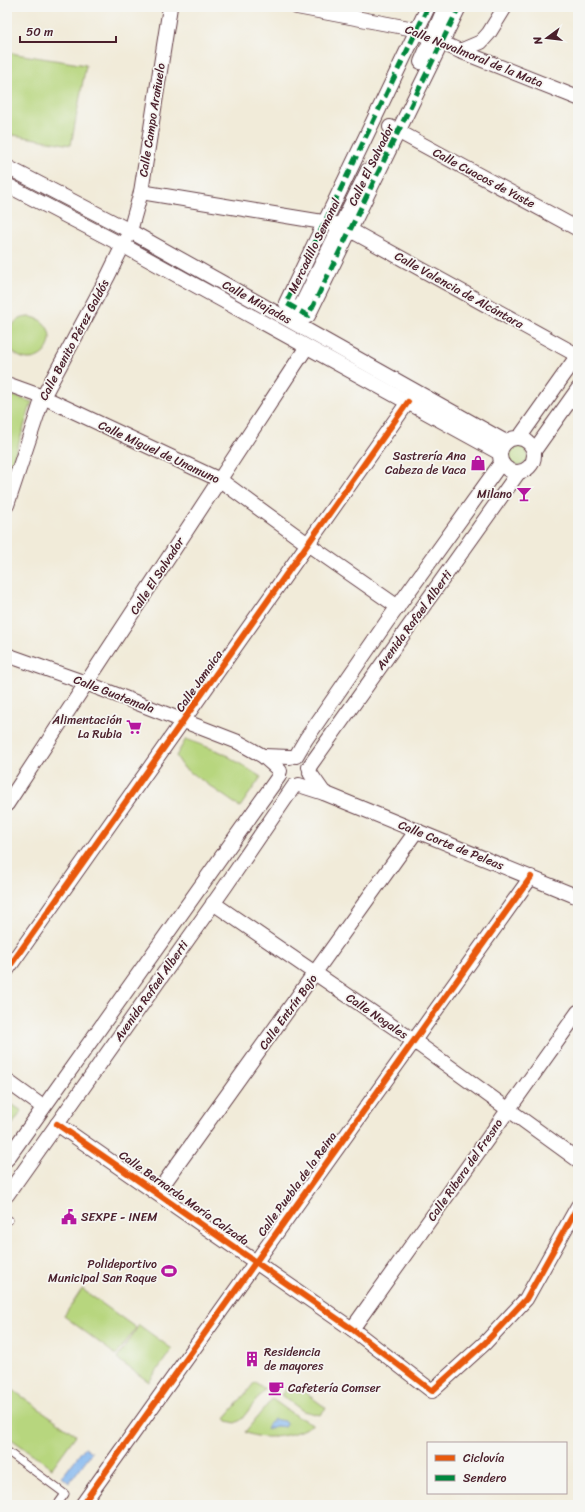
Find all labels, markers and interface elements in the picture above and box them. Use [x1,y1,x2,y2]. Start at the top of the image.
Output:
scale bar [20,18,116,44]
north arrow [527,18,567,58]
text: 50 m [26,21,53,43]
street label: Calle Navalmoral de la Mata [403,22,545,90]
street label: Calle Campo Arañuelo [132,61,172,179]
street label: Calle El Salvador [342,119,401,210]
street label: Calle Cuacos de Yuste [429,142,539,214]
street label: Mercadillo Semanal [281,194,347,297]
street label: Calle Valencia de Alcántara [390,245,529,335]
street label: Calle Miajadas [218,274,296,330]
street label: Calle Benito Pérez Galdós [33,275,115,405]
street label: Calle Miguel de Unamuno [94,414,224,490]
place label: Sastrería Ana Cabeza de Vaca [385,445,466,481]
shop icon: Sastrería Ana Cabeza de Vaca [469,454,487,472]
place label: Milano [477,483,512,505]
bar icon: Milano [515,485,533,503]
street label: Calle El Salvador [124,532,191,619]
street label: Avenida Rafael Alberti [370,565,458,675]
street label: Calle Jamaica [169,645,229,717]
street label: Calle Guatemala [70,668,158,720]
place label: Alimentación La Rubia [51,709,122,745]
supermarket icon: Alimentación La Rubia [125,718,143,736]
street label: Calle Corte de Peleas [395,814,508,876]
street label: Avenida Rafael Alberti [107,935,195,1047]
street label: Calle Entrín Bajo [253,969,323,1055]
street label: Calle Nogales [341,987,413,1045]
street label: Calle Ribera del Fresno [421,1114,509,1226]
street label: Calle Puebla de la Reina [251,1127,343,1241]
street label: Calle Bernardo María Calzada [114,1144,254,1252]
place label: SEXPE - INEM [81,1206,158,1228]
public building icon: SEXPE - INEM [60,1208,78,1226]
place label: Polideportivo Municipal San Roque [48,1253,157,1289]
sports icon: Polideportivo Municipal San Roque [160,1262,178,1280]
place label: Residencia de mayores [264,1341,324,1377]
building icon: Residencia de mayores [243,1350,261,1368]
place label: Cafetería Comser [288,1377,382,1399]
cafe icon: Cafetería Comser [267,1379,285,1397]
legend [427,1442,567,1494]
text: Ciclovía [463,1447,504,1469]
text: Sendero [463,1467,507,1489]

